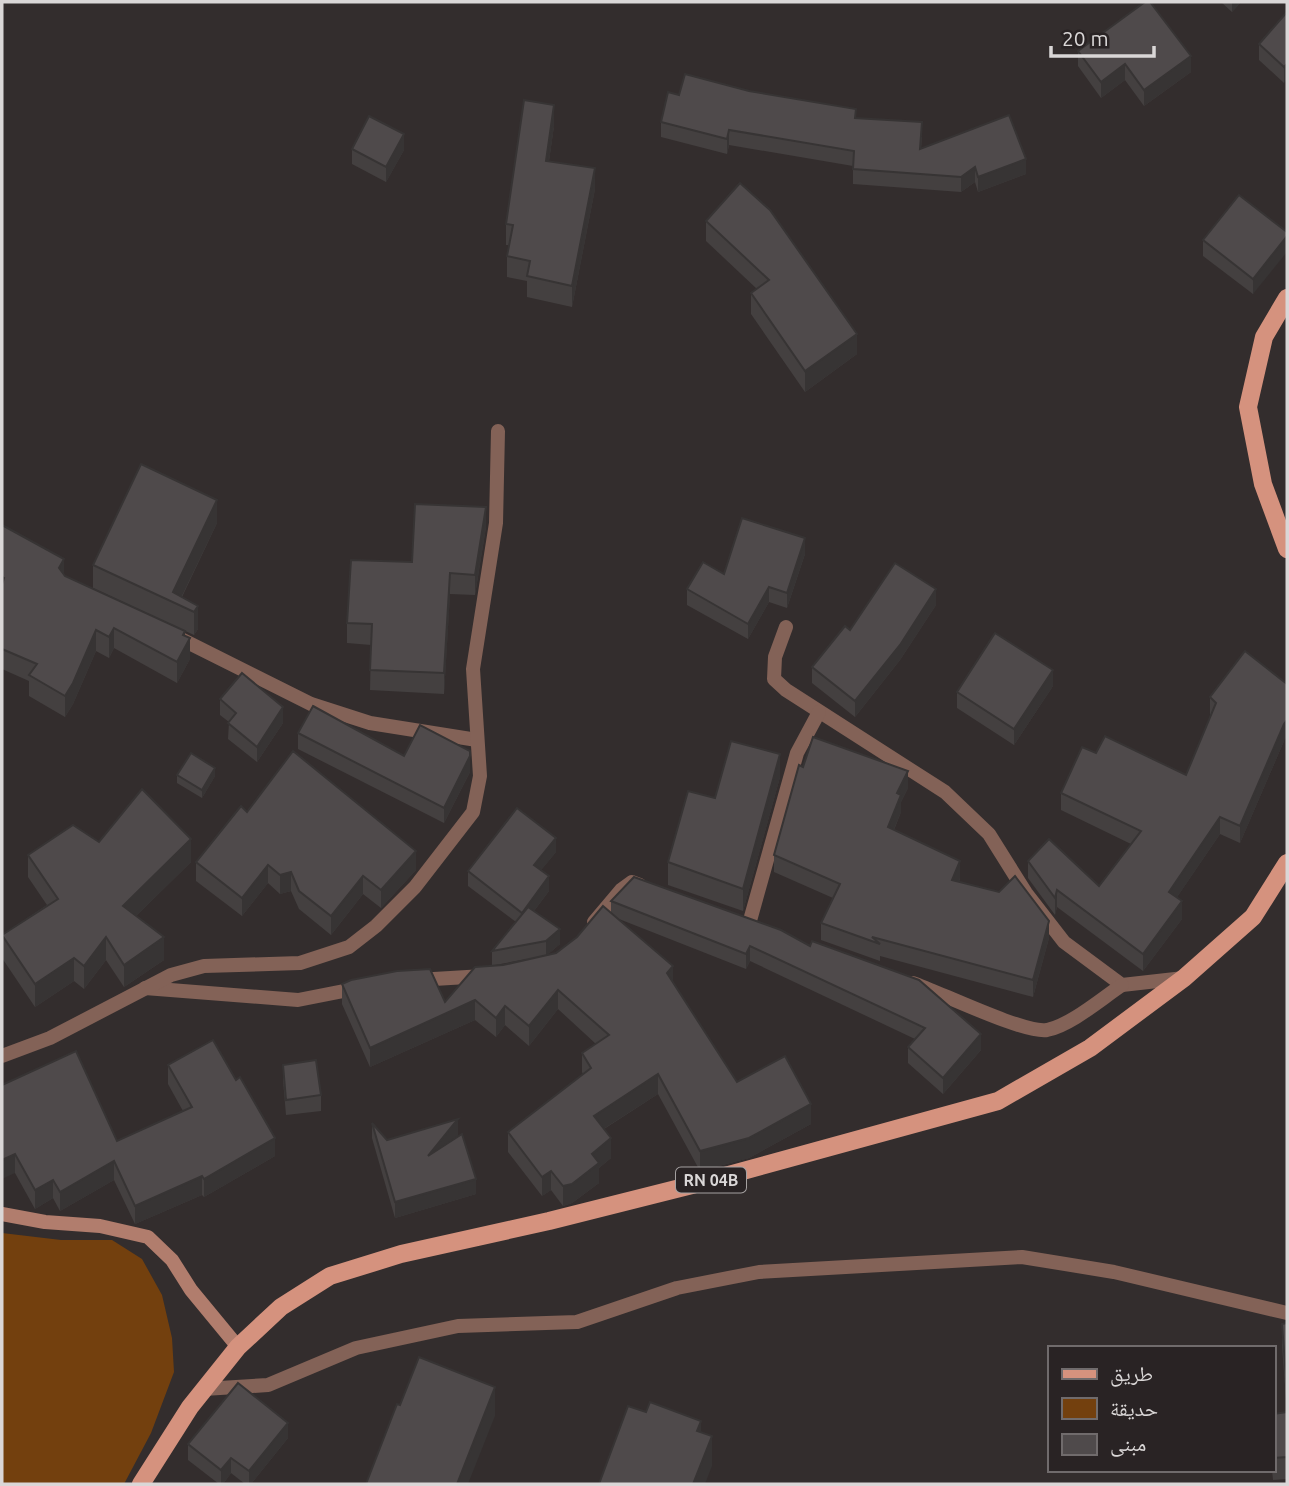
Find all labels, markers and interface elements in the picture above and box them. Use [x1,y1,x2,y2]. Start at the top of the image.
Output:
scale bar [1051,14,1154,58]
text: 20 m [1062,26,1109,50]
road number: RN 04B [676,1168,746,1192]
legend [1048,1346,1275,1472]
text: طريق [1110,1361,1153,1387]
text: حديقة [1110,1396,1158,1420]
text: مبنى [1110,1431,1146,1457]

